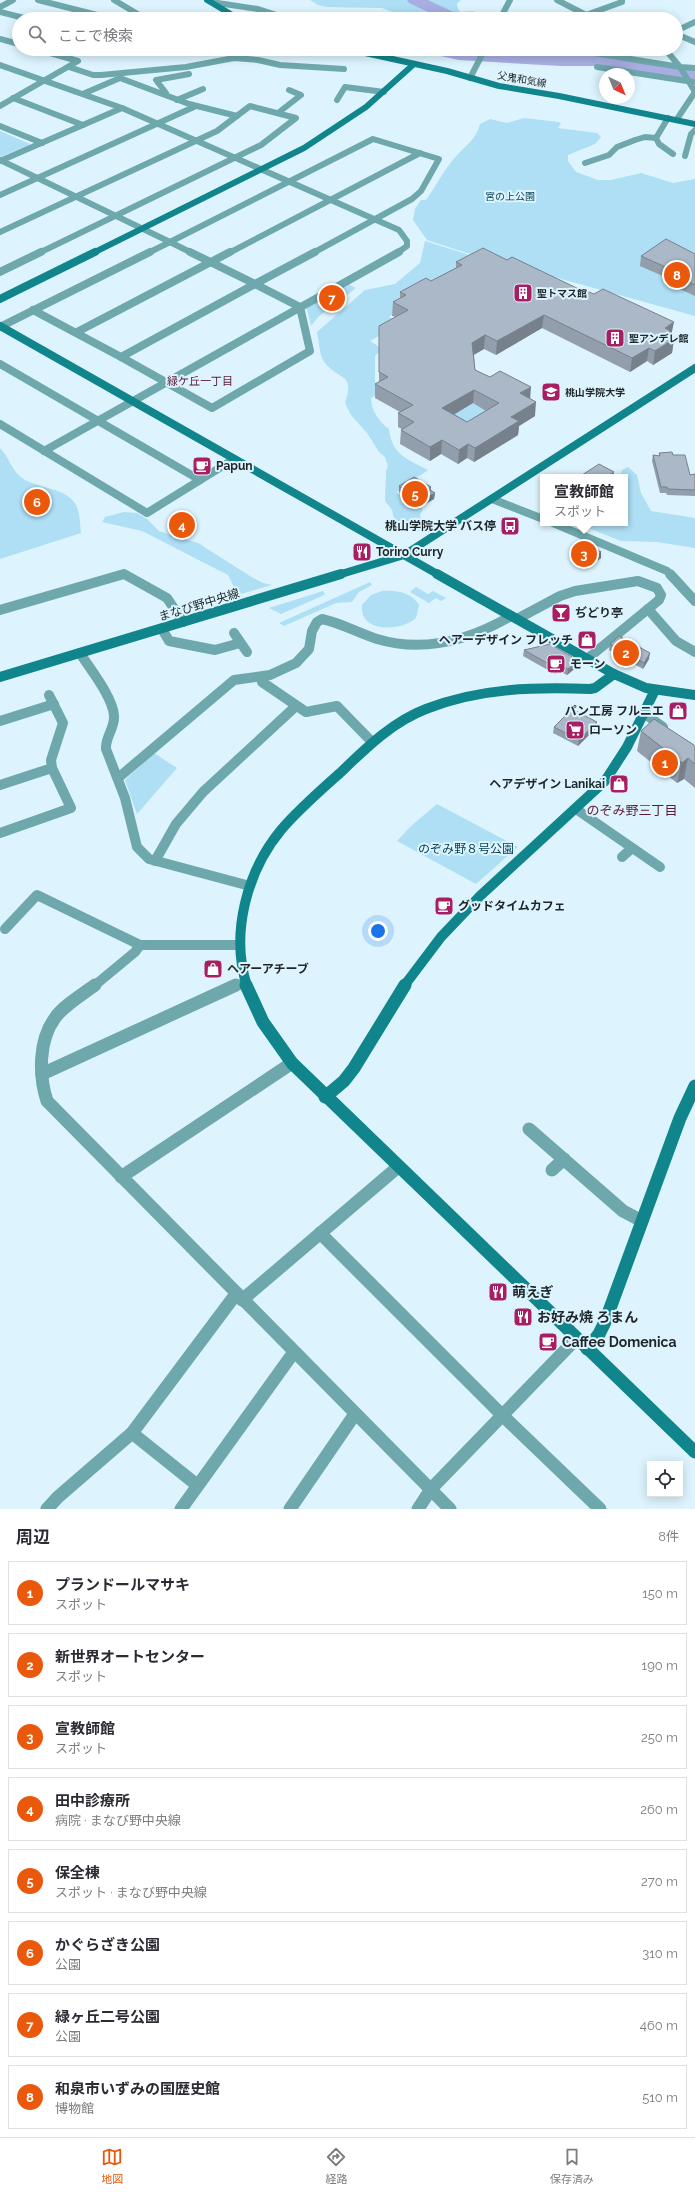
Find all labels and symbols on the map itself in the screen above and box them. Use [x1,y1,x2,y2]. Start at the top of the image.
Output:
north arrow [599,68,635,104]
street label: 父鬼和気線 [496,70,547,89]
park label: 宮の上公園 [485,191,535,202]
pin: 8 [664,260,690,290]
building icon: 聖トマス館 [512,282,534,304]
pin: 7 [319,283,345,313]
place label: 聖トマス館 [537,288,587,299]
building icon: 聖アンデレ館 [604,327,626,349]
place label: 聖アンデレ館 [629,333,689,344]
district label: 緑ケ丘一丁目 [167,375,233,388]
school or university icon: 桃山学院大学 [540,381,562,403]
place label: 桃山学院大学 [565,387,625,398]
cafe icon: Papun [191,455,213,477]
place label: Papun [216,459,253,473]
pin: 5 [402,479,428,509]
pin: 6 [24,487,50,517]
pin: 4 [169,510,195,540]
bus stop icon: 桃山学院大学 バス停 [499,515,521,537]
place label: 桃山学院大学 バス停 [385,519,496,533]
pin: 3 [571,539,597,569]
restaurant icon: Toriro Curry [351,541,373,563]
place label: Toriro Curry [376,545,444,559]
street label: まなび野中央線 [157,586,241,624]
bar icon: ぢどり亭 [550,602,572,624]
place label: ぢどり亭 [575,606,623,620]
shop icon: ヘアーデザイン フレッチ [576,629,598,651]
place label: ヘアーデザイン フレッチ [439,633,573,647]
pin: 2 [613,638,639,668]
cafe icon: モーン [545,653,567,675]
place label: モーン [570,657,605,671]
shop icon: パン工房 フルニエ [667,700,689,722]
place label: パン工房 フルニエ [565,704,664,718]
supermarket icon: ローソン [564,719,586,741]
place label: ローソン [589,723,637,737]
pin: 1 [652,748,678,778]
shop icon: ヘアデザイン Lanikai [608,773,630,795]
place label: ヘアデザイン Lanikai [489,777,605,791]
district label: のぞみ野三丁目 [586,803,678,818]
park label: のぞみ野８号公園 [418,842,514,856]
cafe icon: グッドタイムカフェ [433,895,455,917]
place label: グッドタイムカフェ [458,899,566,913]
your location [368,921,388,941]
shop icon: ヘアーアチーブ [202,958,224,980]
place label: ヘアーアチーブ [227,962,309,976]
restaurant icon: 萌えぎ [487,1281,509,1303]
place label: 萌えぎ [512,1284,554,1300]
restaurant icon: お好み焼 ろまん [512,1306,534,1328]
place label: お好み焼 ろまん [537,1309,638,1325]
cafe icon: Caffee Domenica [537,1331,559,1353]
place label: Caffee Domenica [562,1334,677,1350]

